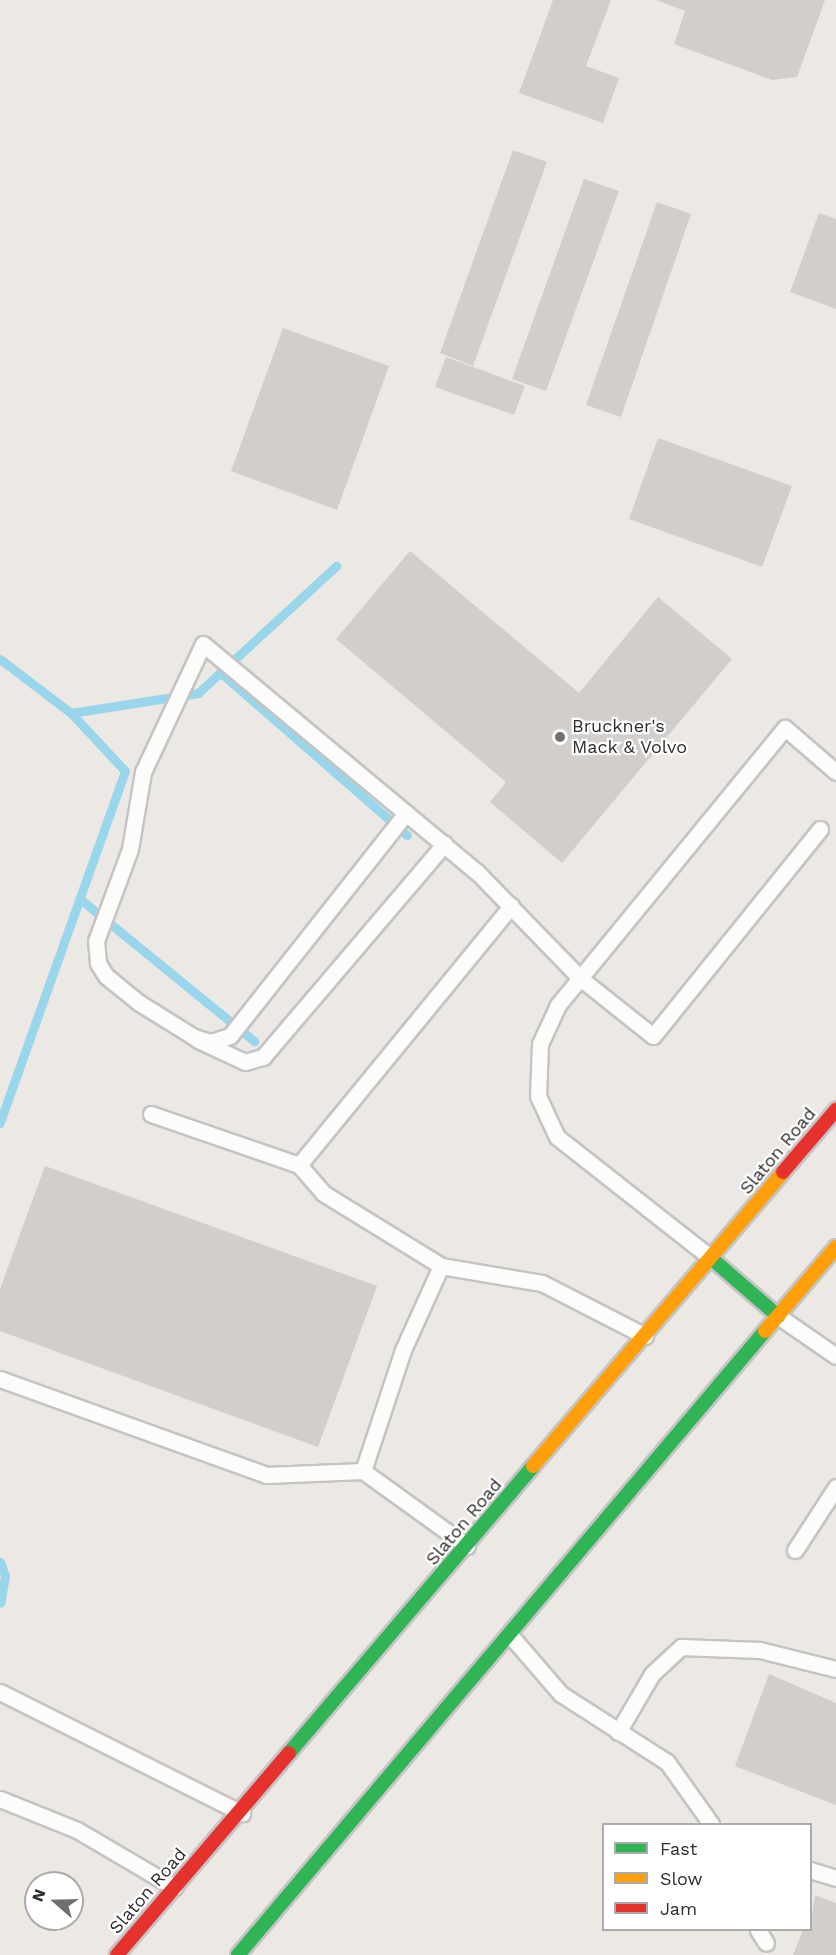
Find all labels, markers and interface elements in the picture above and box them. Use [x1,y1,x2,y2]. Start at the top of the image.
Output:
place label: Bruckner's Mack & Volvo [572,716,688,758]
marker: Bruckner's Mack & Volvo [553,730,567,744]
street label: Slaton Road [736,1103,820,1199]
street label: Slaton Road [422,1474,506,1570]
legend [602,1823,812,1931]
text: Fast [660,1838,697,1859]
street label: Slaton Road [105,1844,191,1938]
text: Slow [660,1868,703,1889]
north arrow [24,1871,84,1931]
text: N [28,1887,49,1904]
text: Jam [660,1898,697,1919]

